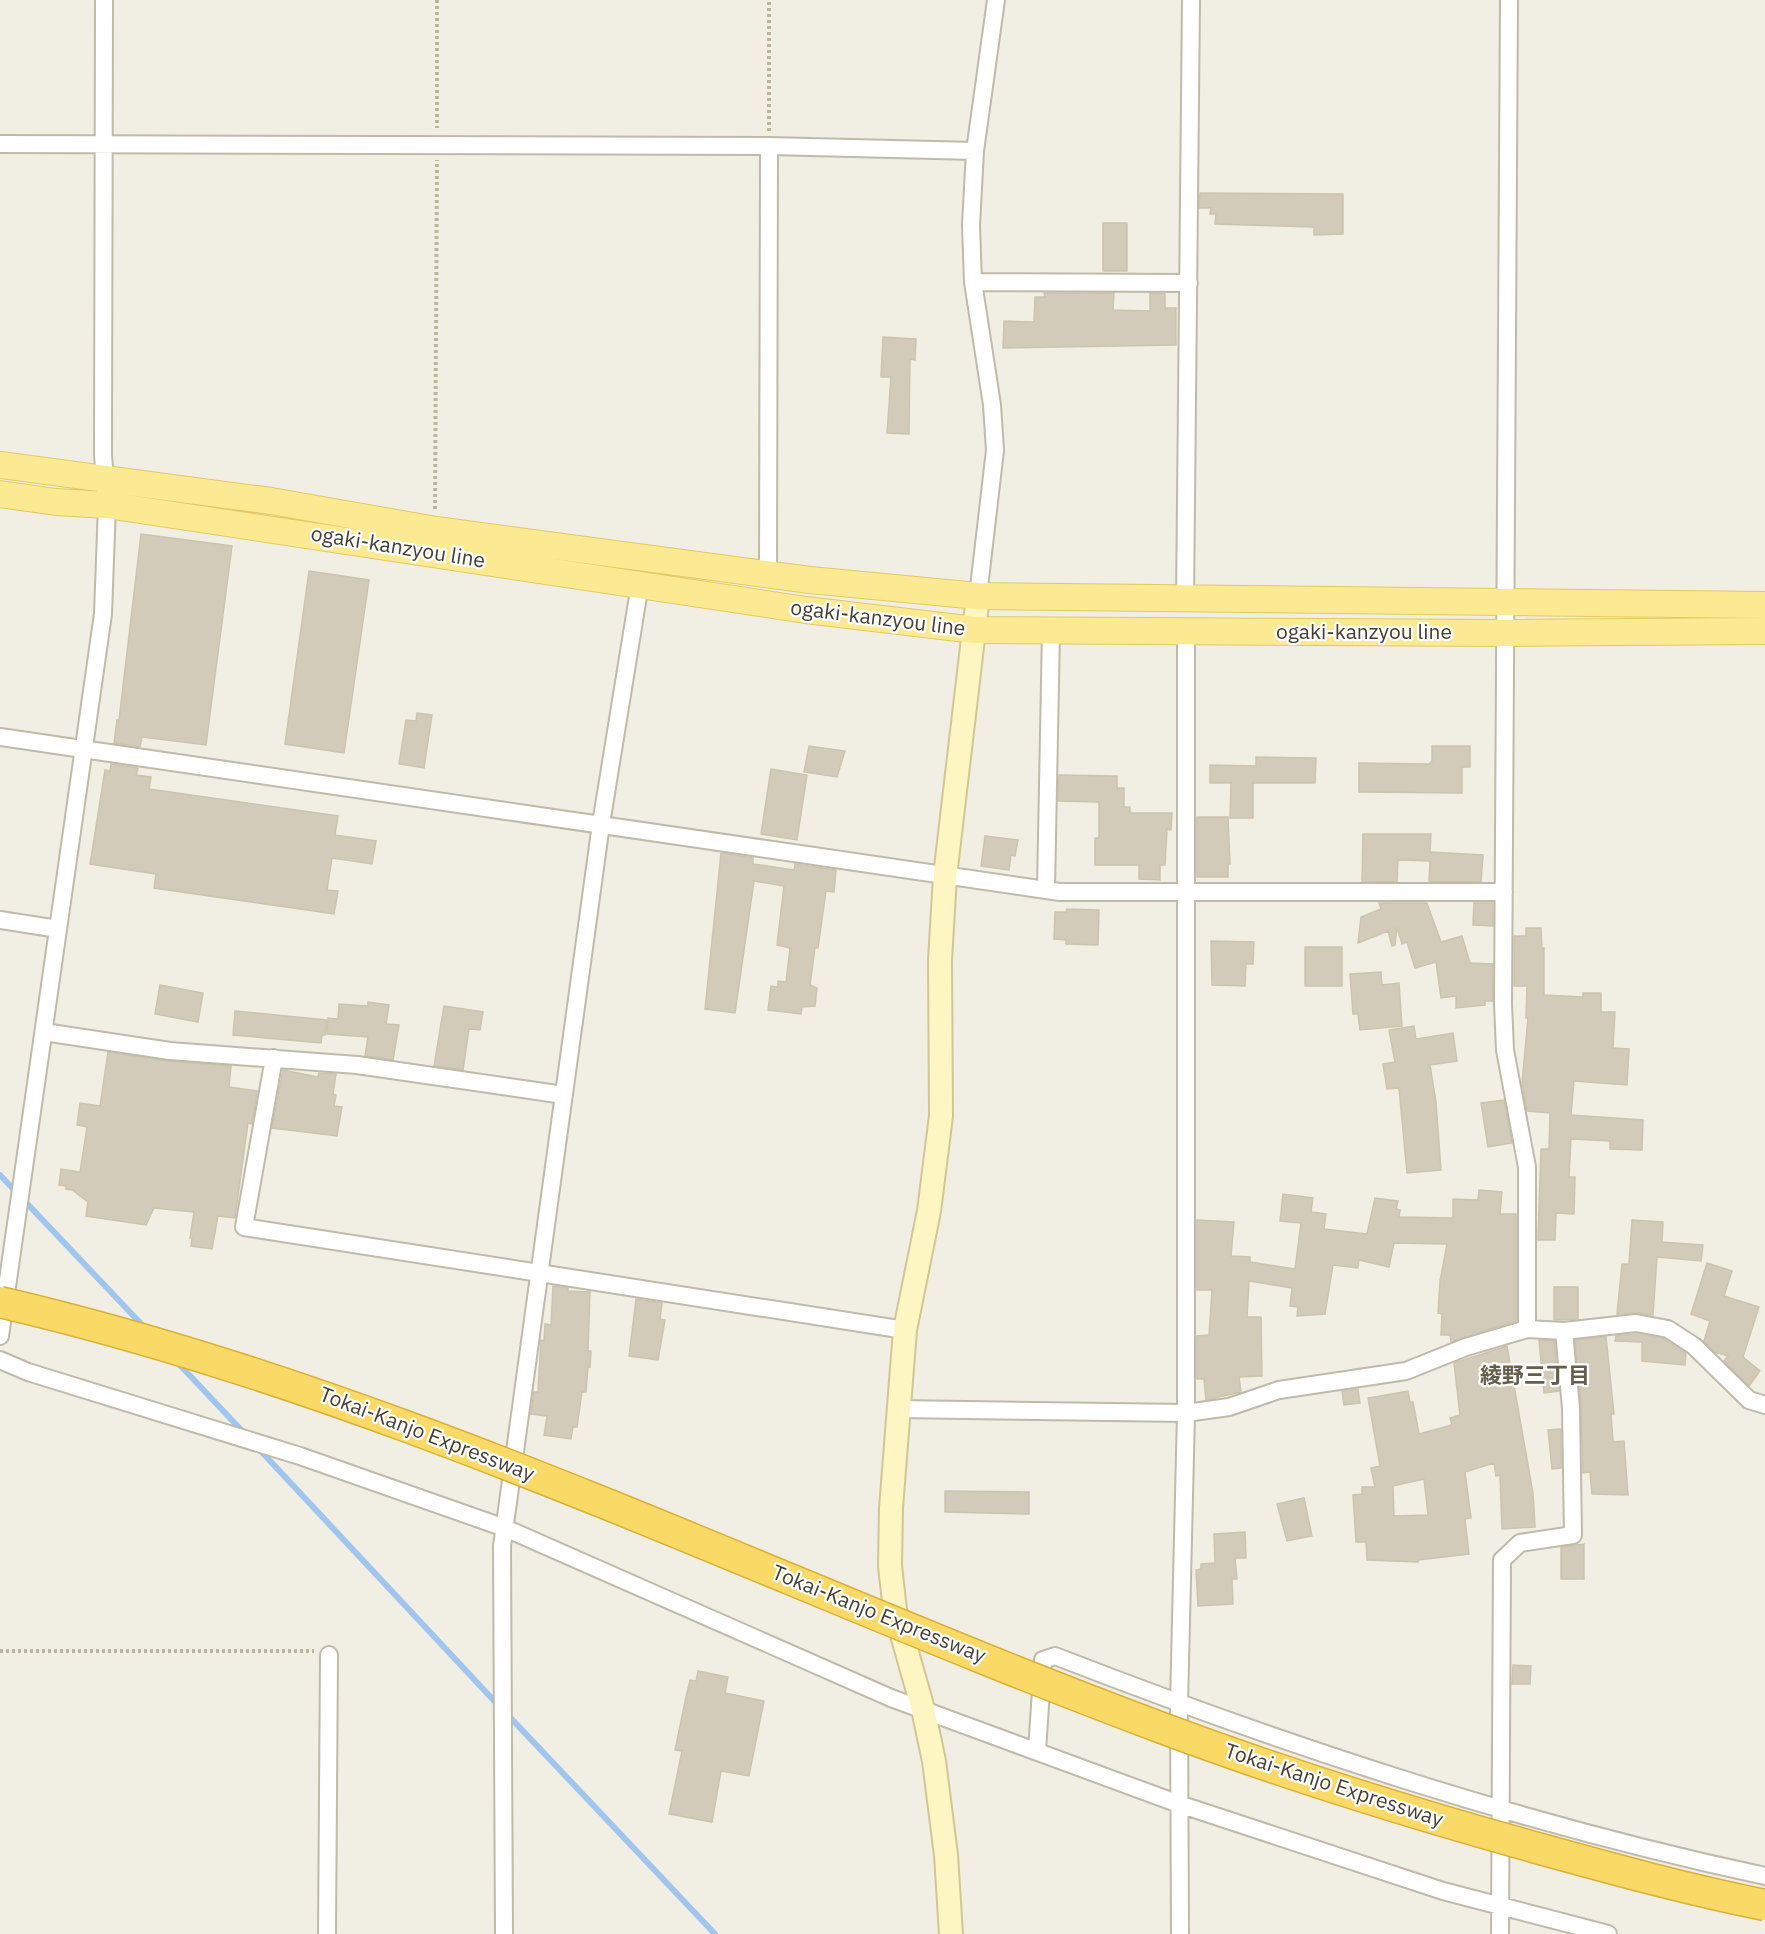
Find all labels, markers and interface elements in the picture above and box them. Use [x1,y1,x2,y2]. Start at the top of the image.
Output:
street label: ogaki-kanzyou line [309,518,487,574]
street label: ogaki-kanzyou line [789,592,967,642]
street label: ogaki-kanzyou line [1276,617,1452,645]
district label: 綾野三丁目 [1480,1360,1590,1389]
street label: Tokai-Kanjo Expressway [316,1379,539,1487]
street label: Tokai-Kanjo Expressway [768,1557,991,1669]
street label: Tokai-Kanjo Expressway [1221,1735,1448,1833]

